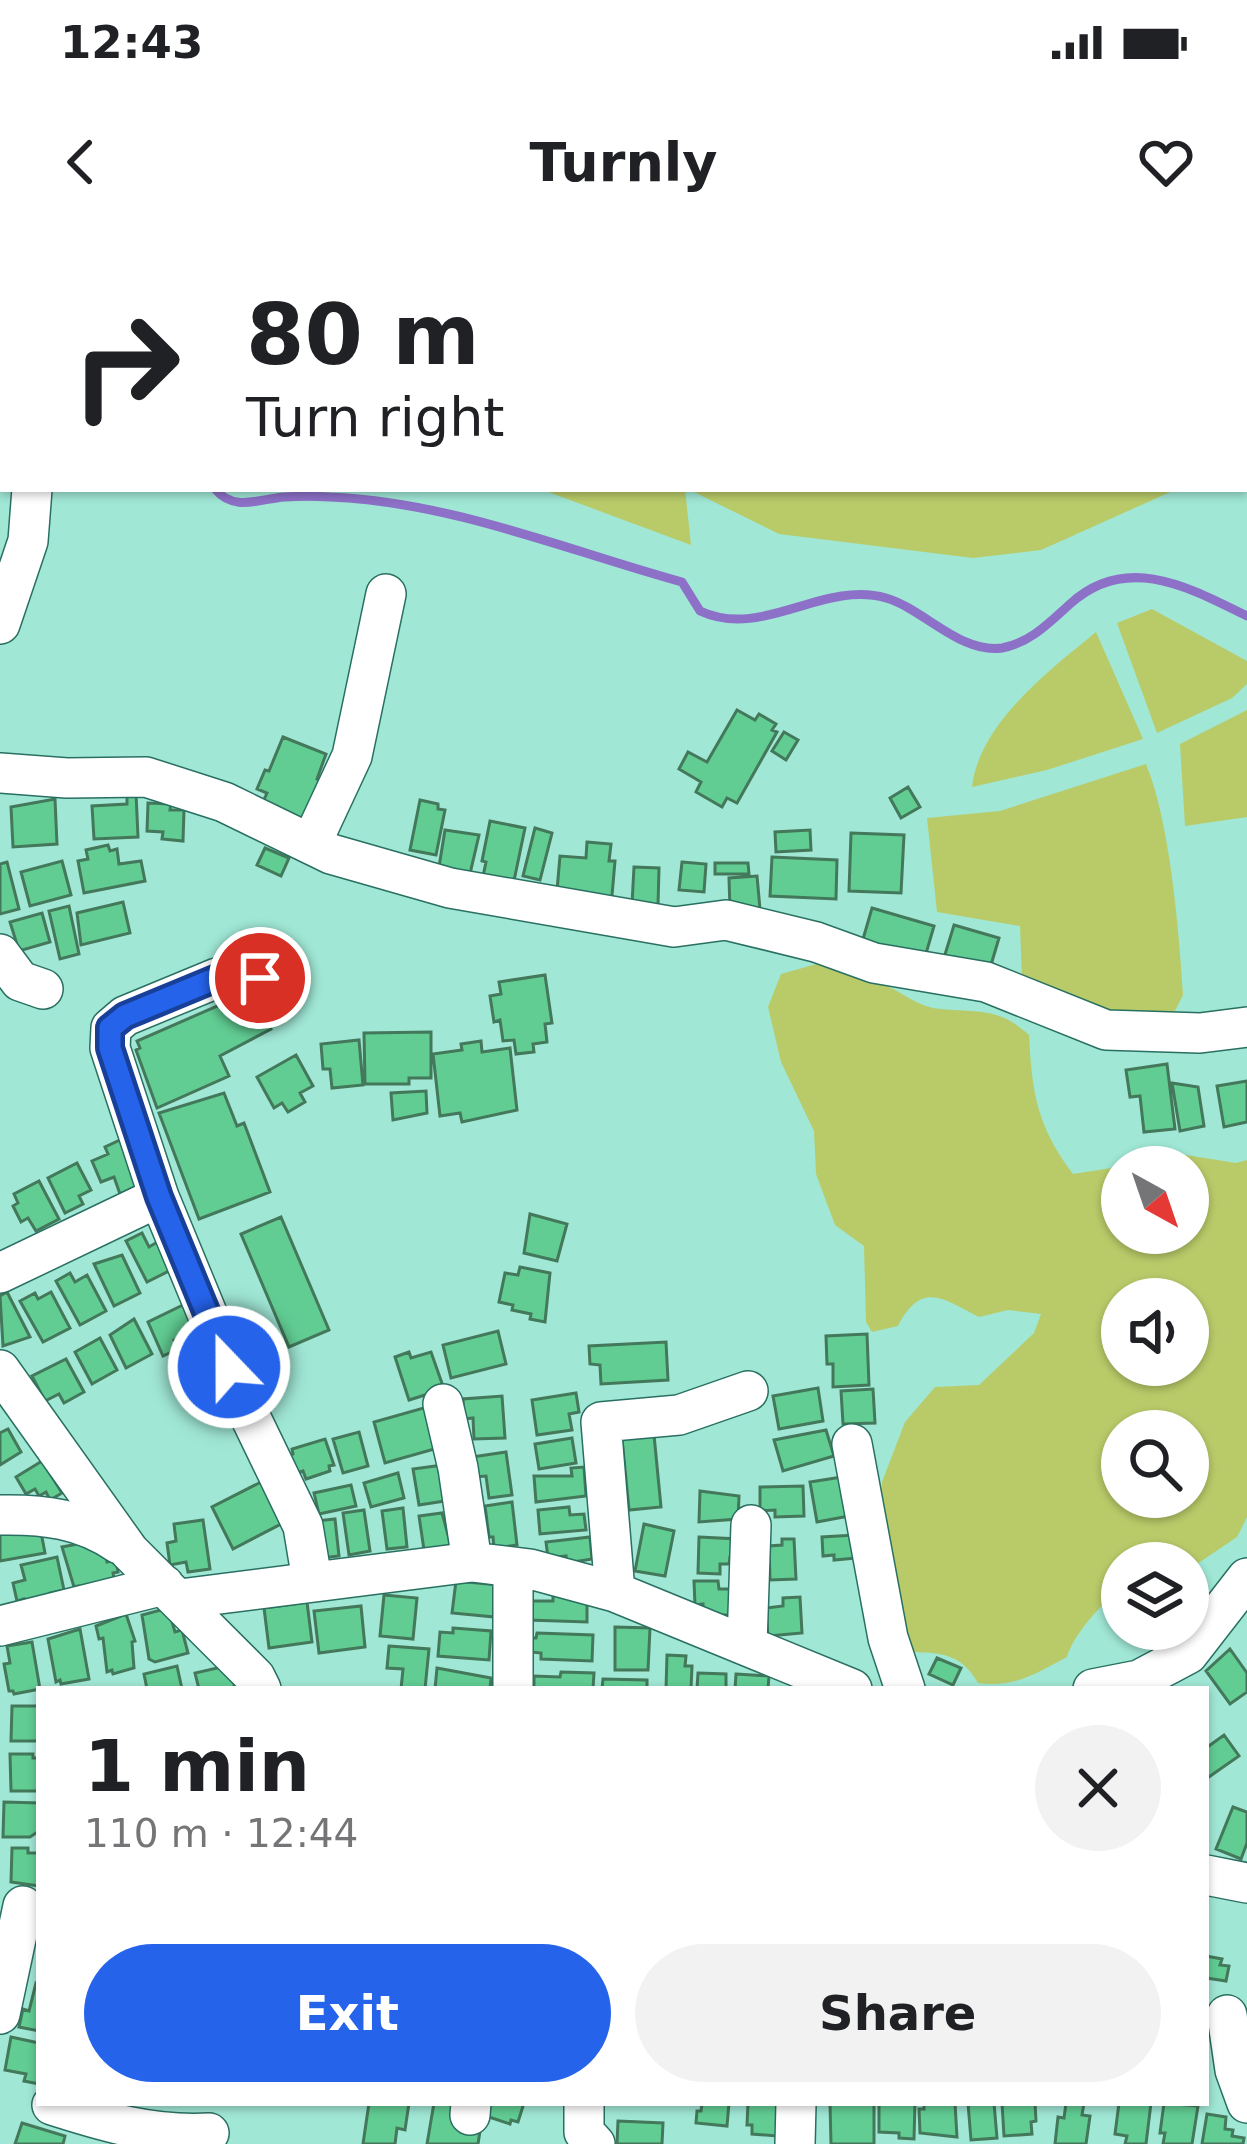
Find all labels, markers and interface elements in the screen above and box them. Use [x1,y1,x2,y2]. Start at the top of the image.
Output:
text: 12:43 [60,16,203,69]
icon: back [48,129,114,195]
icon: heart [1133,129,1199,195]
text: Turnly [529,131,718,194]
text: 80 m [246,286,480,384]
icon: right [48,288,204,444]
text: Turn right [246,386,505,449]
pin [209,927,311,1029]
icon: arrive [227,945,293,1011]
north arrow [1101,1146,1209,1254]
map controls [1101,1146,1209,1650]
button: sound [1101,1278,1209,1386]
position arrow [166,1304,292,1430]
button: search [1101,1410,1209,1518]
button: layers [1101,1542,1209,1650]
text: 1 min [84,1724,310,1808]
button: close [1035,1725,1161,1851]
text: 110 m · 12:44 [84,1811,358,1856]
button: Exit [84,1944,611,2082]
button: Share [635,1944,1161,2082]

